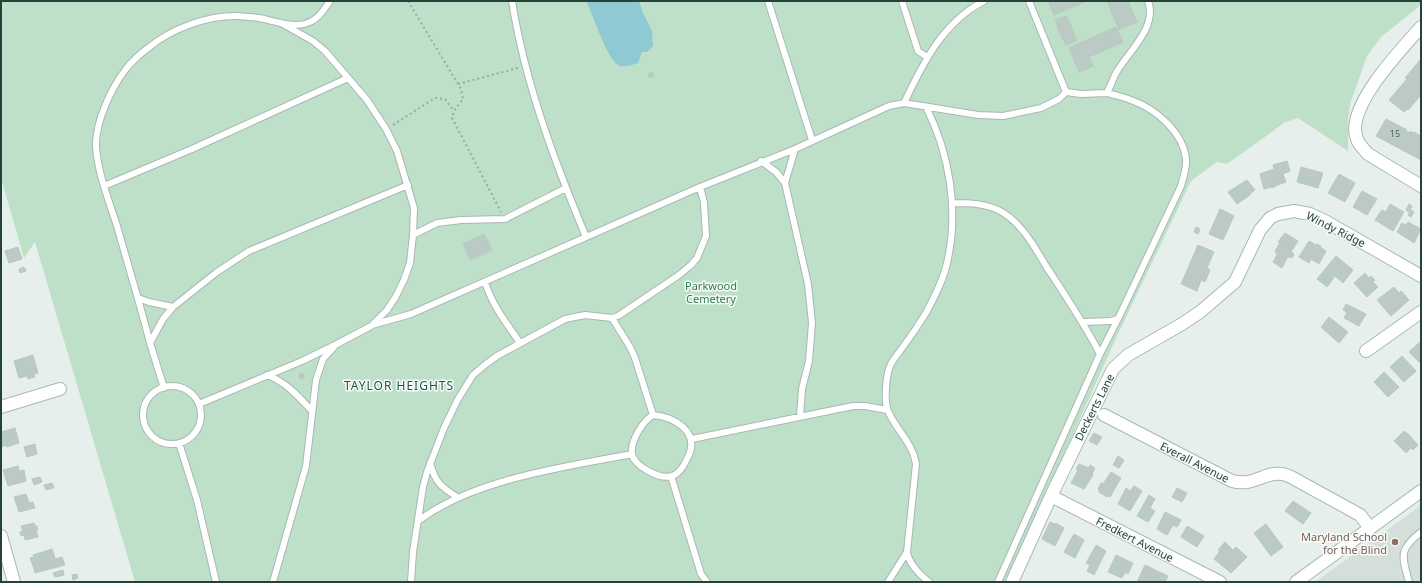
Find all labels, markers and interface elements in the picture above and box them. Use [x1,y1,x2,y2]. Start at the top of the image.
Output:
house number: 15 [1390,127,1400,140]
street label: Windy Ridge [1304,208,1368,250]
park label: Parkwood Cemetery [685,278,737,306]
street label: Deckerts Lane [1071,371,1117,443]
district label: TAYLOR HEIGHTS [344,377,454,394]
street label: Everall Avenue [1158,438,1232,486]
street label: Fredkert Avenue [1094,513,1176,565]
place label: Maryland School for the Blind [1301,529,1387,557]
marker: Maryland School for the Blind [1390,537,1400,547]

